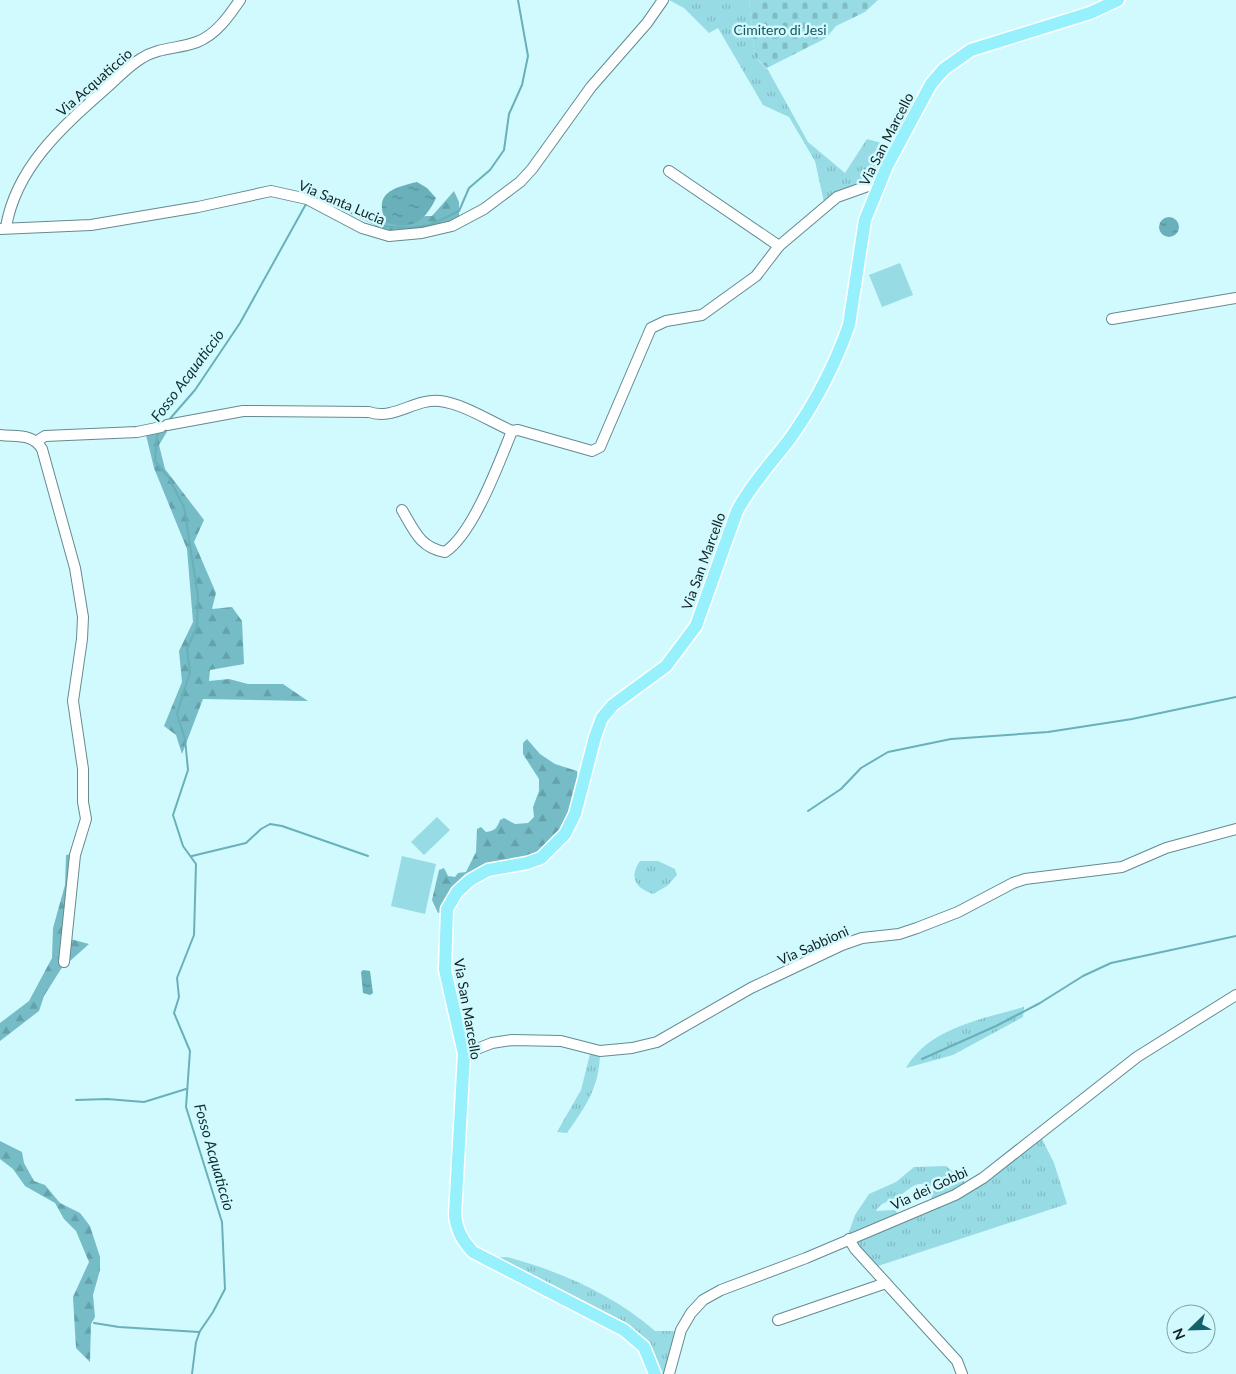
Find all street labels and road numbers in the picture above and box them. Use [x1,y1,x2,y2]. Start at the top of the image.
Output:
street label: Via Acquaticcio [53,45,135,119]
street label: Via San Marcello [855,90,917,188]
street label: Via Santa Lucia [296,176,388,228]
street label: Via San Marcello [678,510,728,612]
street label: Via Sabbioni [775,922,851,968]
street label: Via San Marcello [451,957,485,1061]
street label: Via dei Gobbi [888,1163,970,1213]

